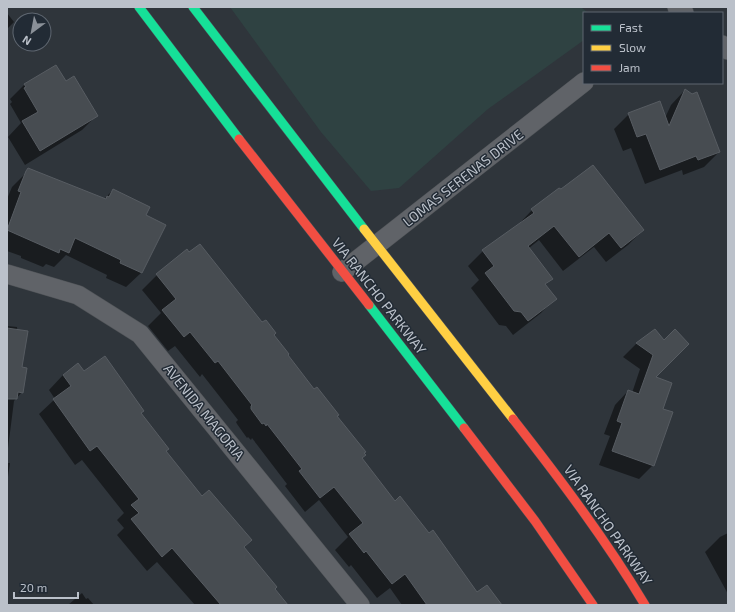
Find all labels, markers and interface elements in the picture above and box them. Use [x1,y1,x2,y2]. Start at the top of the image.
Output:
north arrow [12,12,52,52]
legend [583,12,723,84]
text: Fast [619,20,643,34]
text: N [20,33,33,49]
text: Slow [619,40,646,54]
text: Jam [619,60,640,74]
street label: LOMAS SERENAS DRIVE [399,125,526,230]
street label: VIA RANCHO PARKWAY [329,234,430,357]
street label: AVENIDA MAGORIA [160,360,249,463]
street label: VIA RANCHO PARKWAY [560,461,656,588]
scale bar [14,574,78,600]
text: 20 m [20,580,47,594]

